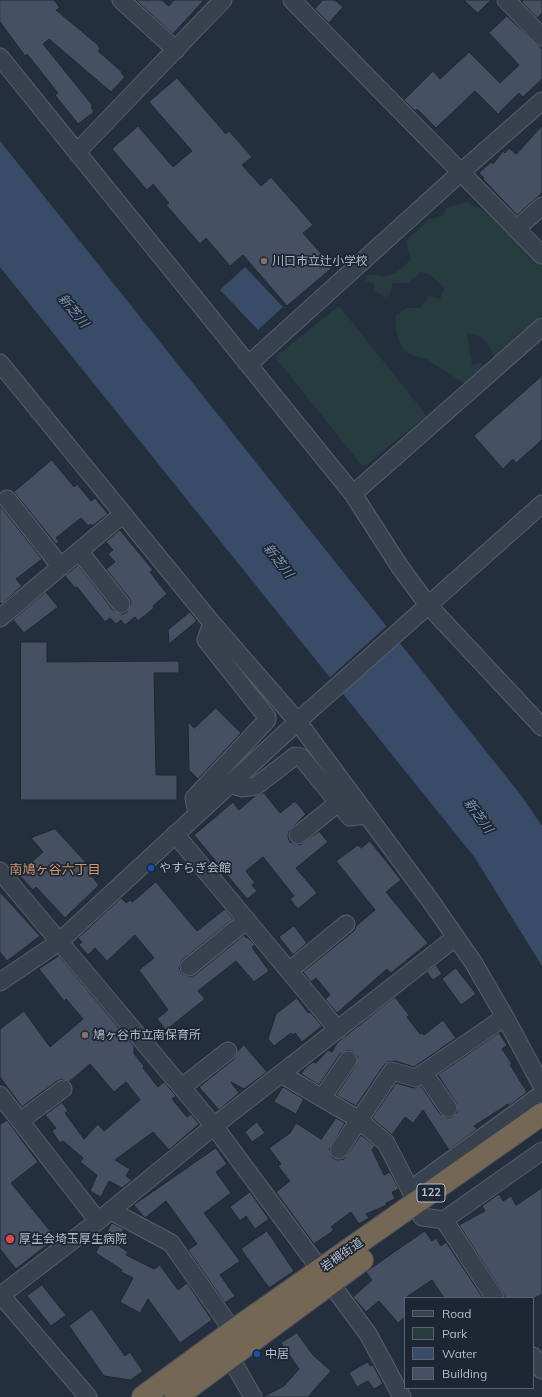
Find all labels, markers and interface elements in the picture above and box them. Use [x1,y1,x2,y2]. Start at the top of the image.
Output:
place label: 川口市立辻小学校 [272,254,368,268]
marker: 川口市立辻小学校 [259,256,269,266]
water label: 新芝川 [54,291,92,331]
water label: 新芝川 [260,541,296,581]
water label: 新芝川 [460,796,496,836]
place label: やすらぎ会館 [159,861,231,875]
district label: 南鳩ヶ谷六丁目 [10,862,100,878]
marker: やすらぎ会館 [146,863,156,873]
place label: 鳩ヶ谷市立南保育所 [93,1028,201,1042]
marker: 鳩ヶ谷市立南保育所 [80,1030,90,1040]
road number: 122 [417,1184,445,1202]
place label: 厚生会埼玉厚生病院 [19,1232,127,1246]
marker: 厚生会埼玉厚生病院 [4,1233,16,1245]
street label: 岩槻街道 [318,1235,366,1275]
legend [404,1297,534,1389]
text: Road [442,1306,471,1321]
text: Park [442,1326,467,1341]
text: Water [442,1346,477,1361]
place label: 中居 [265,1347,289,1361]
marker: 中居 [252,1349,262,1359]
text: Building [442,1366,487,1381]

